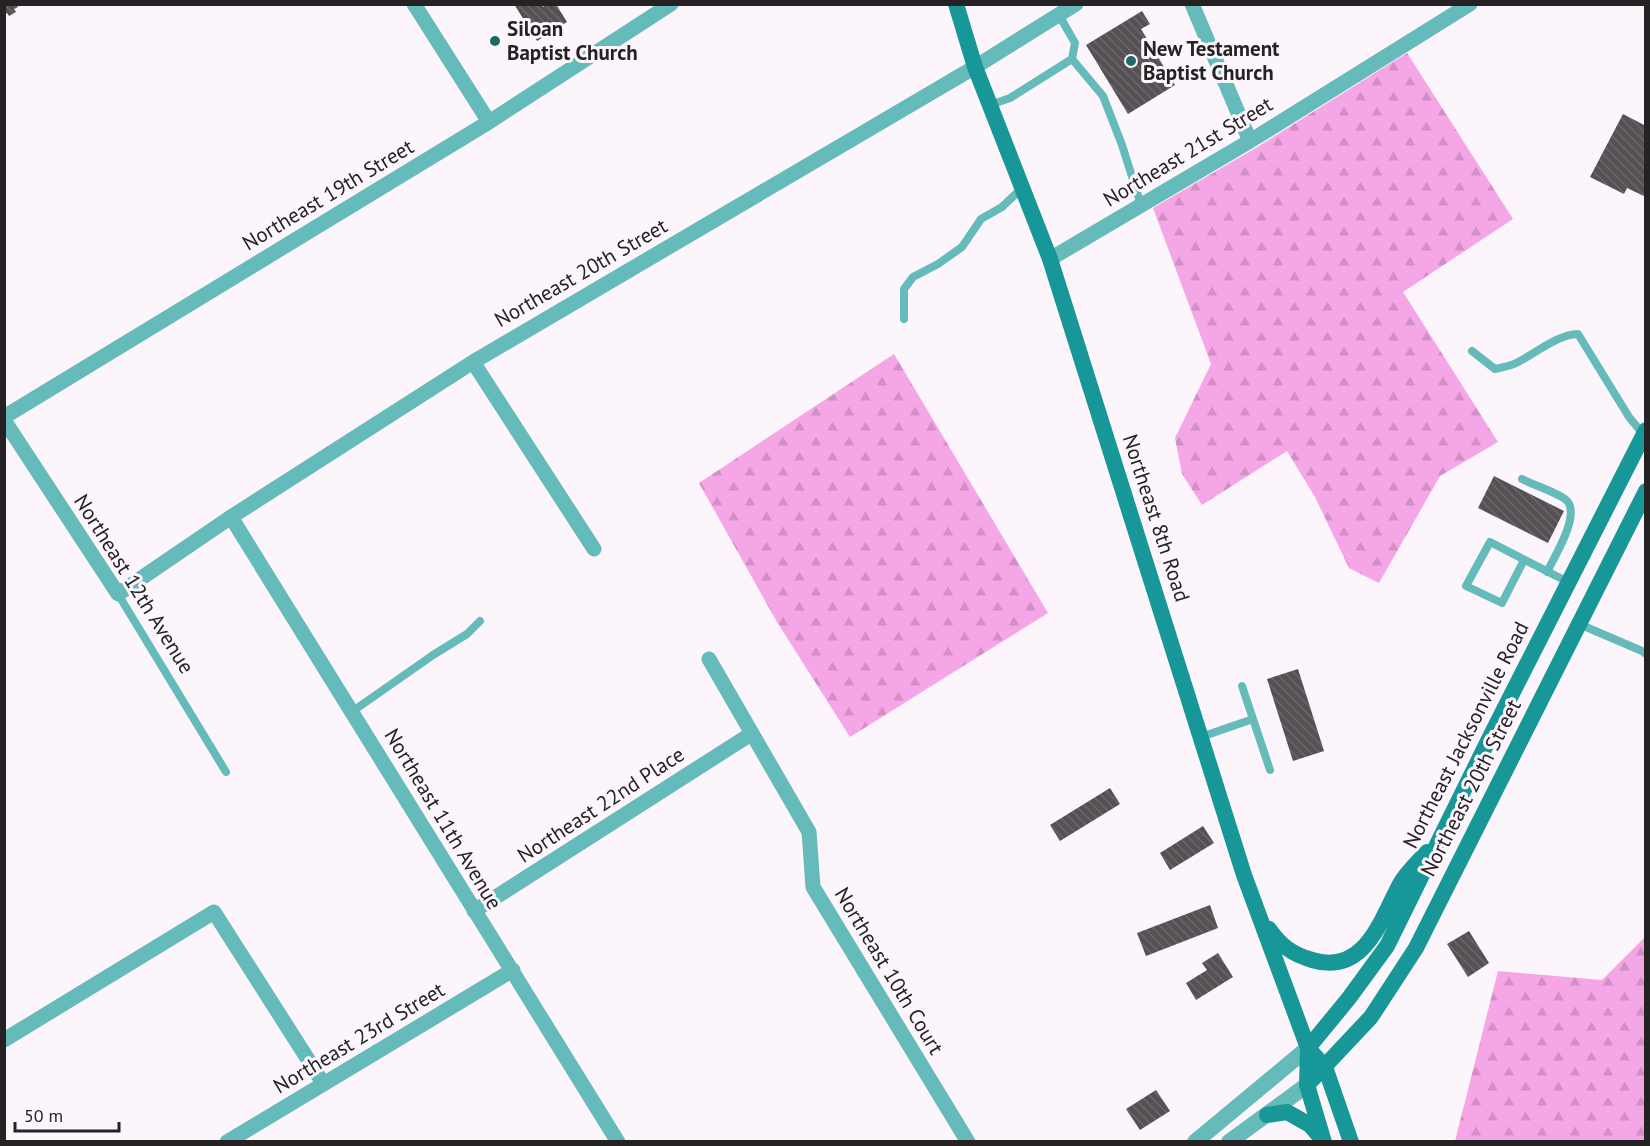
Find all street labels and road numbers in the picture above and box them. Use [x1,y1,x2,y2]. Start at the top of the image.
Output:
street label: Northeast 21st Street [1098,90,1277,213]
street label: Northeast 19th Street [237,133,418,256]
street label: Northeast 20th Street [489,212,672,333]
street label: Northeast 8th Road [1117,431,1196,605]
street label: Northeast 12th Avenue [68,489,201,678]
street label: Northeast Jacksonville Road [1397,617,1535,853]
street label: Northeast 20th Street [1414,695,1527,881]
street label: Northeast 11th Avenue [379,723,508,914]
street label: Northeast 22nd Place [512,741,689,869]
street label: Northeast 10th Court [829,882,950,1059]
street label: Northeast 23rd Street [268,976,449,1099]

